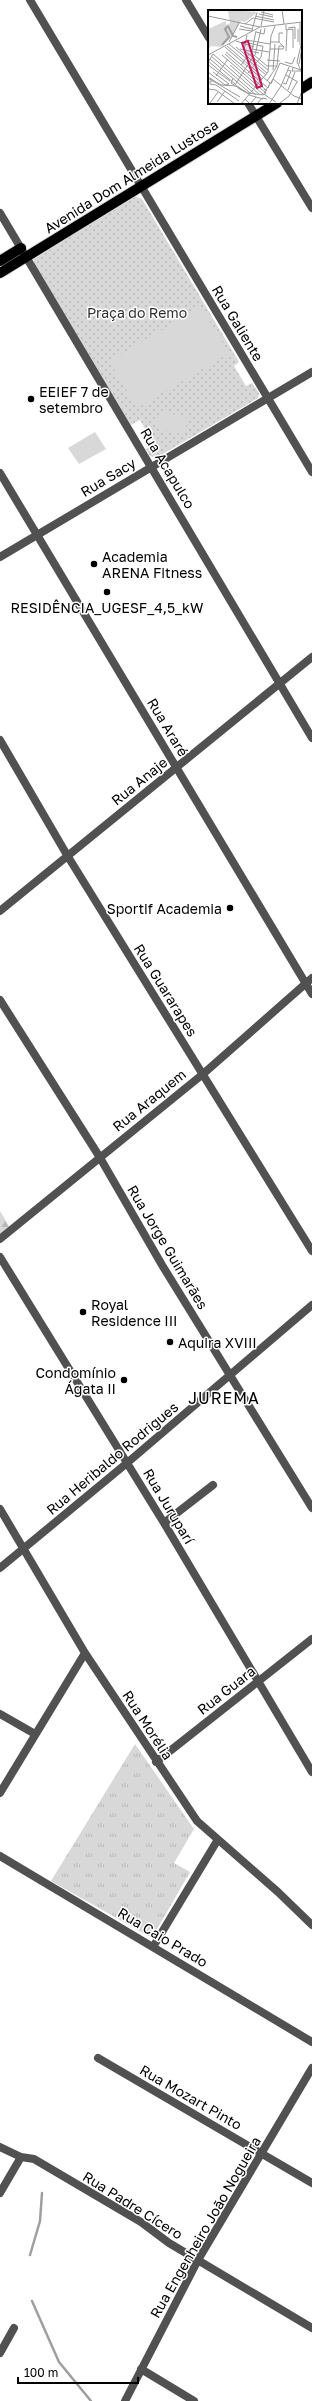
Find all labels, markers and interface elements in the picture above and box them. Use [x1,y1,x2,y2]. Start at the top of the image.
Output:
inset map [208,10,302,104]
street label: Avenida Dom Almeida Lustosa [41,115,221,237]
street label: Rua Galiente [209,282,267,364]
park label: Praça do Remo [87,304,187,321]
place label: EEIEF 7 de setembro [39,383,109,416]
marker: EEIEF 7 de setembro [26,394,36,404]
street label: Rua Acapulco [137,424,199,512]
street label: Rua Sacy [77,454,139,500]
place label: Academia ARENA Fitness [102,548,202,581]
marker: Academia ARENA Fitness [89,559,99,569]
marker: RESIDÊNCIA_UGESF_4,5_kW [102,587,112,597]
place label: RESIDÊNCIA_UGESF_4,5_kW [11,599,204,616]
street label: Rua Araré [144,695,192,759]
street label: Rua Anaje [108,753,170,809]
place label: Sportif Academia [107,900,222,917]
marker: Sportif Academia [225,903,235,913]
street label: Rua Guararapes [131,941,201,1039]
street label: Rua Araquem [109,1065,189,1135]
street label: Rua Jorge Guimarães [124,1182,212,1312]
place label: Royal Residence III [91,1296,177,1329]
marker: Royal Residence III [78,1307,88,1317]
place label: Aquira XVIII [178,1334,257,1351]
marker: Aquira XVIII [165,1337,175,1347]
place label: Condomínio Ágata II [36,1364,116,1397]
marker: Condomínio Ágata II [119,1375,129,1385]
district label: JUREMA [188,1388,260,1408]
street label: Rua Heribaldo Rodrigues [43,1398,181,1518]
street label: Rua Juruparí [140,1465,199,1548]
street label: Rua Guara [194,1662,258,1718]
street label: Rua Morélia [119,1687,177,1763]
street label: Rua Caio Prado [115,1904,211,1970]
street label: Rua Mozart Pinto [137,2061,245,2133]
street label: Rua Engenheiro João Nogueira [146,2133,264,2321]
street label: Rua Padre Cícero [80,2167,186,2243]
scale bar [18,2359,138,2385]
text: 100 m [24,2365,58,2380]

